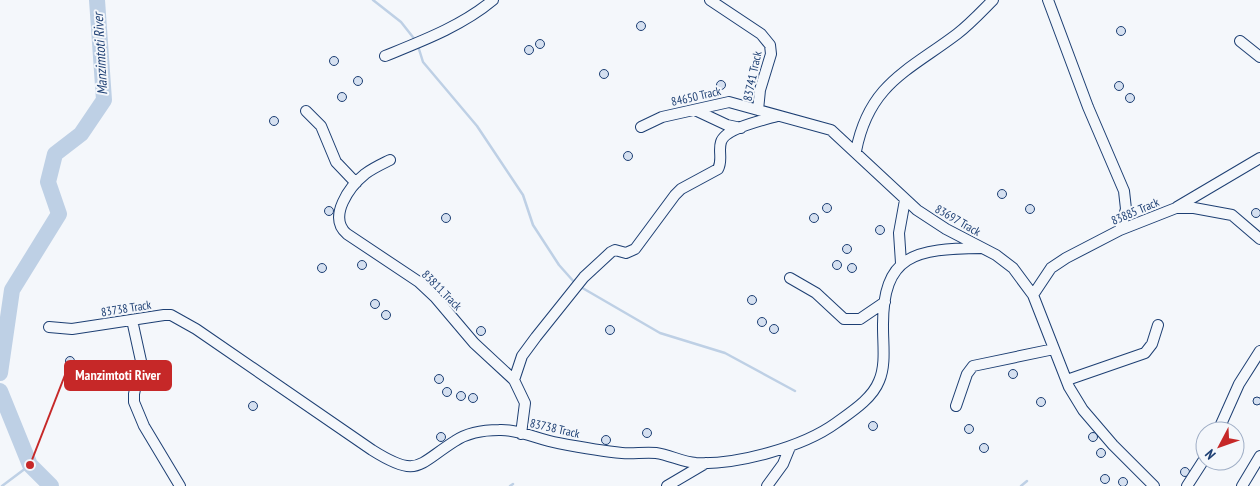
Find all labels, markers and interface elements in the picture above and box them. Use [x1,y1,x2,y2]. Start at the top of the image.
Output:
water label: Manzimtoti River [89,10,111,96]
street label: 83741 Track [739,49,765,102]
street label: 84650 Track [670,83,723,109]
street label: 83885 Track [1109,194,1162,228]
street label: 83697 Track [933,201,984,239]
street label: 83811 Track [419,267,465,313]
street label: 83738 Track [100,297,152,319]
callout: Manzimtoti River [65,361,171,390]
text: Manzimtoti River [75,366,162,384]
street label: 83738 Track [529,415,582,441]
north arrow [1195,421,1245,471]
text: N [1201,446,1219,463]

